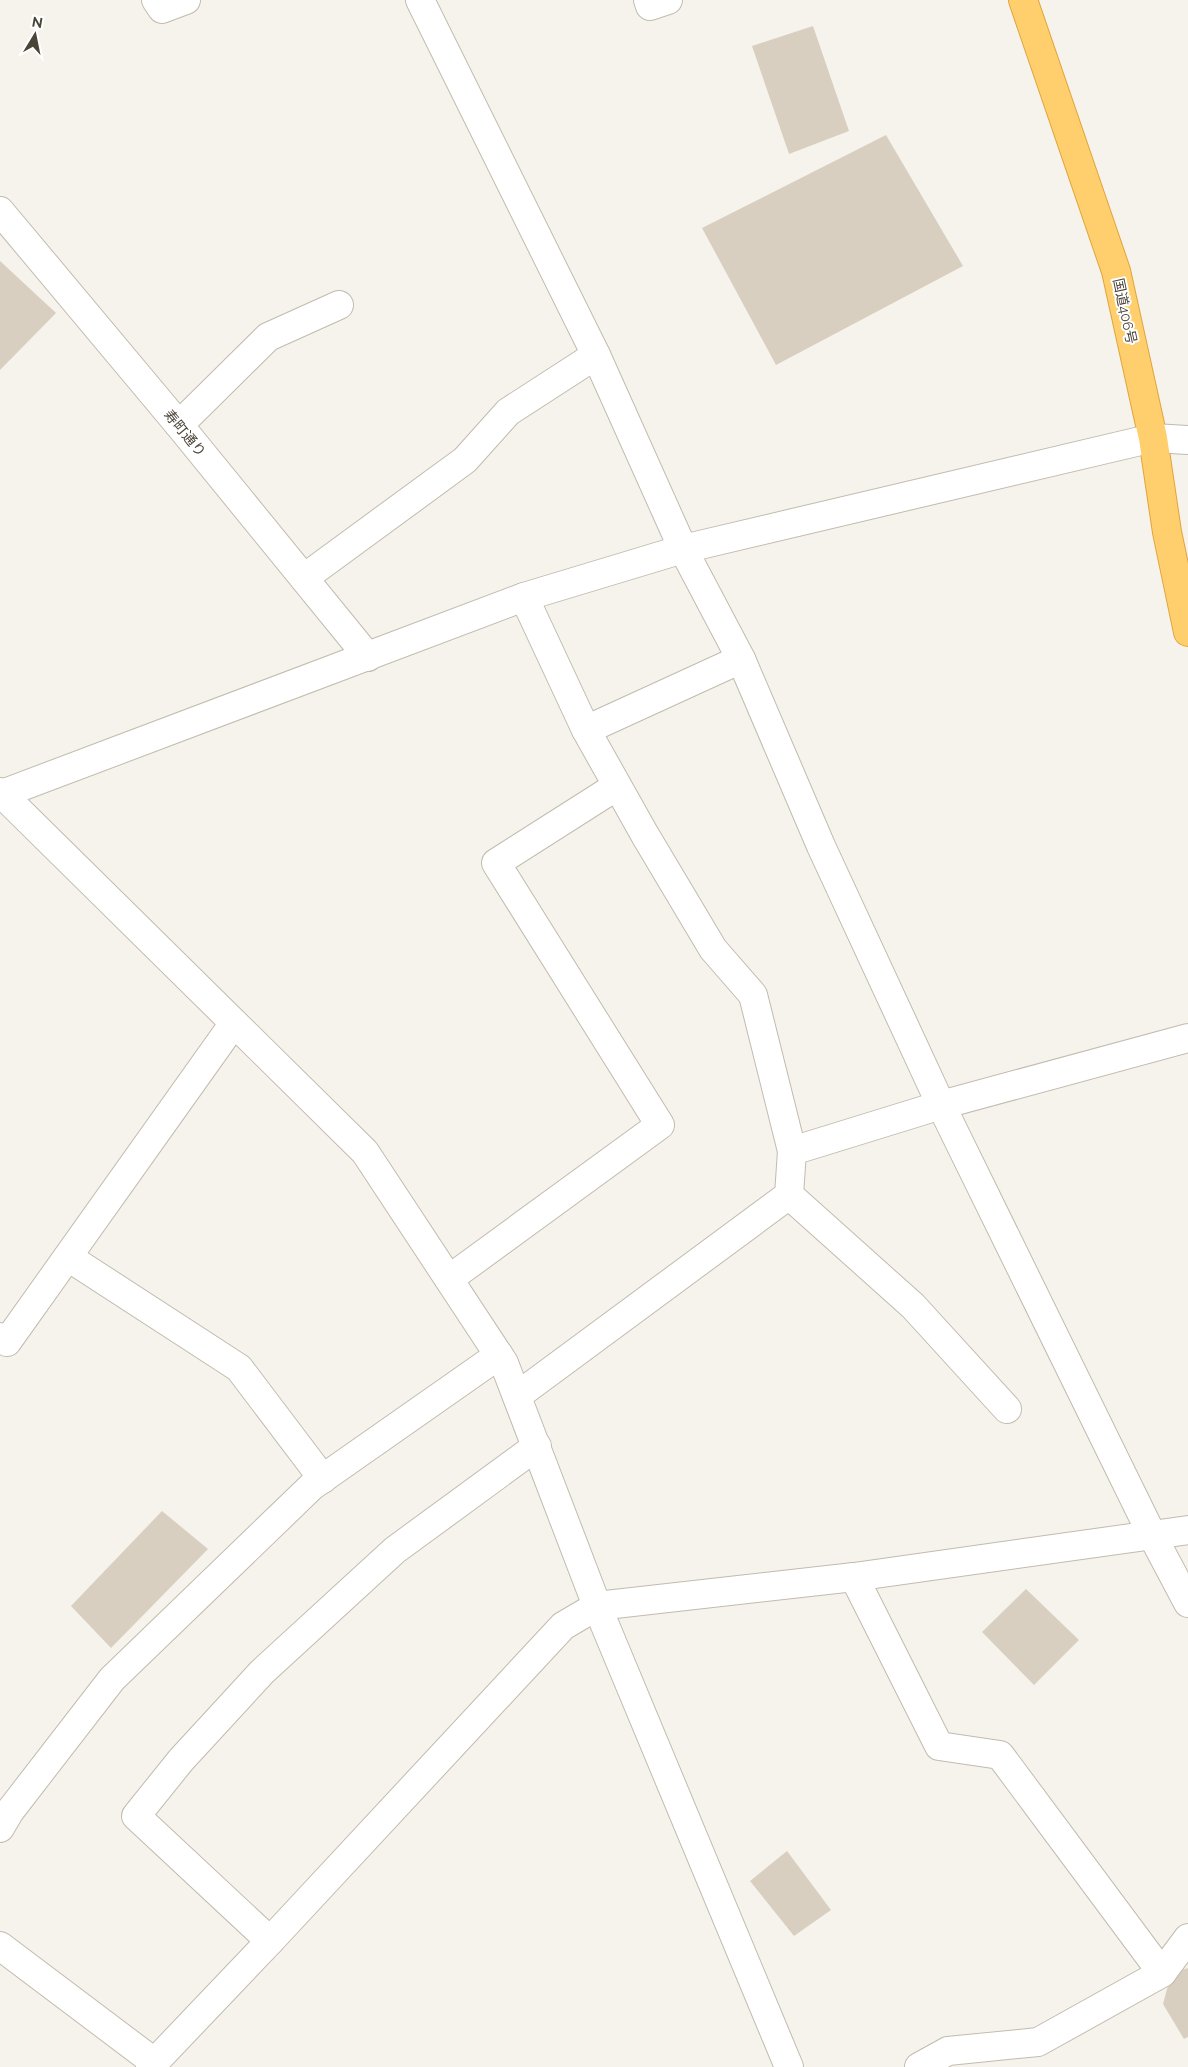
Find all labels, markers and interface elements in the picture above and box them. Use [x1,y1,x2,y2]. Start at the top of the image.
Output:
north arrow [10,10,60,60]
text: N [31,13,44,31]
street label: 国道406号 [1110,277,1140,345]
street label: 寿町通り [161,406,209,460]

